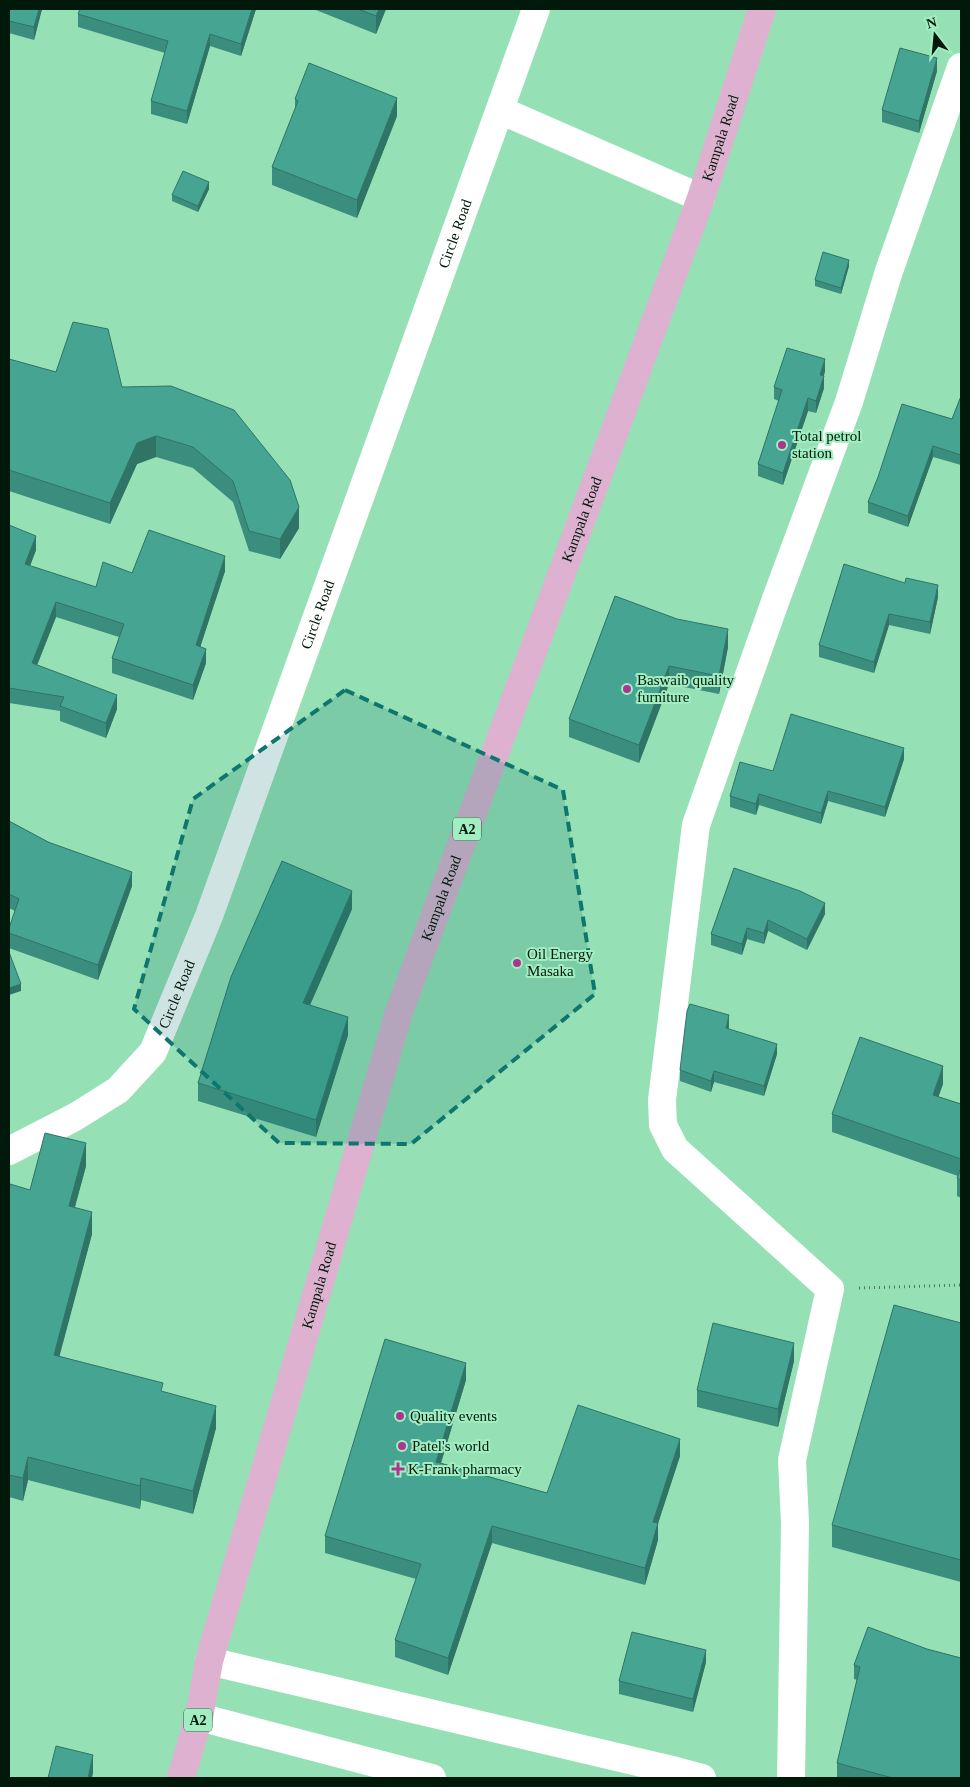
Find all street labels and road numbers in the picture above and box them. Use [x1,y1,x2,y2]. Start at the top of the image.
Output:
street label: Kampala Road [699,92,742,183]
street label: Circle Road [435,197,475,270]
street label: Kampala Road [559,474,605,564]
street label: Circle Road [298,578,338,651]
road number: A2 [453,818,481,841]
street label: Kampala Road [418,853,464,943]
street label: Circle Road [156,958,198,1031]
street label: Kampala Road [299,1240,339,1331]
road number: A2 [184,1708,212,1732]

